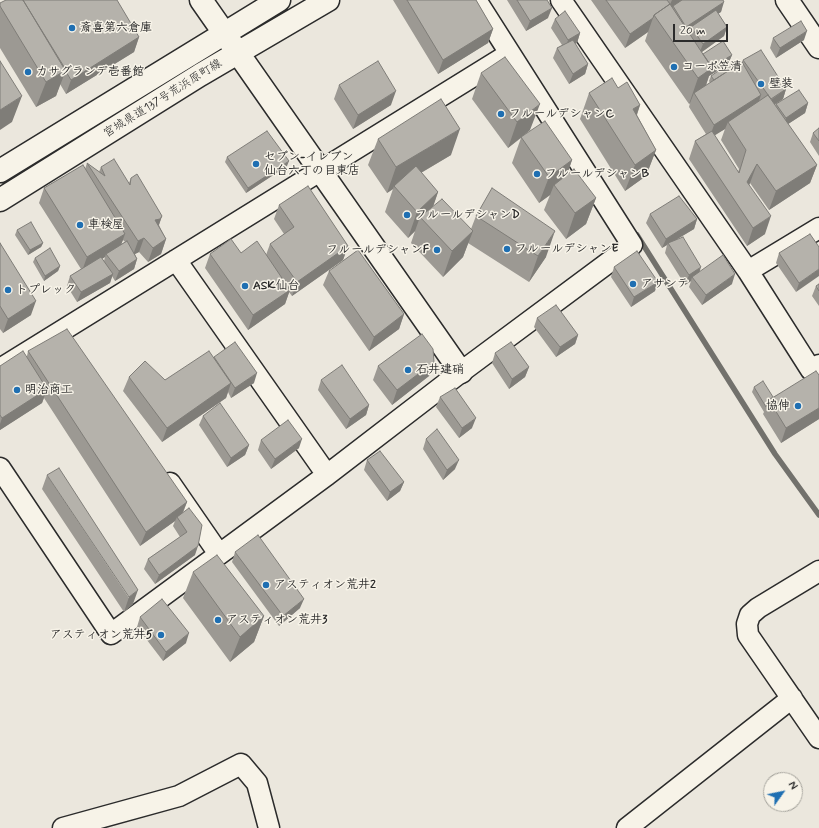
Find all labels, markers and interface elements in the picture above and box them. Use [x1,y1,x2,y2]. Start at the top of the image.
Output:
scale bar [675,16,730,42]
place label: 斎喜第六倉庫 [80,21,152,35]
marker: 斎喜第六倉庫 [67,23,77,33]
text: 20 m [680,23,706,39]
street label: 宮城県道137号荒浜原町線 [101,57,225,141]
place label: コーポ笠清 [682,60,742,74]
marker: コーポ笠清 [669,62,679,72]
place label: カサグランデ壱番館 [36,65,144,79]
marker: カサグランデ壱番館 [23,67,33,77]
place label: 壁装 [769,77,793,91]
marker: 壁装 [756,79,766,89]
place label: フルールデシャンC [509,107,614,121]
marker: フルールデシャンC [496,109,506,119]
place label: セブン-イレブン 仙台六丁の目東店 [264,150,360,178]
marker: セブン-イレブン 仙台六丁の目東店 [251,159,261,169]
place label: フルールデシャンB [545,167,649,181]
marker: フルールデシャンB [532,169,542,179]
place label: フルールデシャンD [415,208,520,222]
marker: フルールデシャンD [402,210,412,220]
place label: 車検屋 [88,218,124,232]
marker: 車検屋 [75,220,85,230]
place label: フルールデシャンE [515,242,618,256]
place label: フルールデシャンF [326,243,429,257]
marker: フルールデシャンE [502,244,512,254]
marker: フルールデシャンF [432,245,442,255]
place label: アサンテ [641,277,689,291]
place label: ASK仙台 [253,279,300,293]
marker: アサンテ [628,279,638,289]
marker: ASK仙台 [240,281,250,291]
place label: トプレック [16,283,76,297]
marker: トプレック [3,285,13,295]
place label: 石井建硝 [416,363,464,377]
marker: 石井建硝 [403,365,413,375]
place label: 明治商工 [25,383,73,397]
marker: 明治商工 [12,385,22,395]
place label: 協伸 [766,399,790,413]
marker: 協伸 [793,401,803,411]
place label: アスティオン荒井2 [274,578,376,592]
marker: アスティオン荒井2 [261,580,271,590]
place label: アスティオン荒井3 [226,613,327,627]
marker: アスティオン荒井3 [213,615,223,625]
place label: アスティオン荒井5 [50,628,153,642]
marker: アスティオン荒井5 [156,630,166,640]
north arrow [763,772,803,812]
text: N [784,779,800,793]

